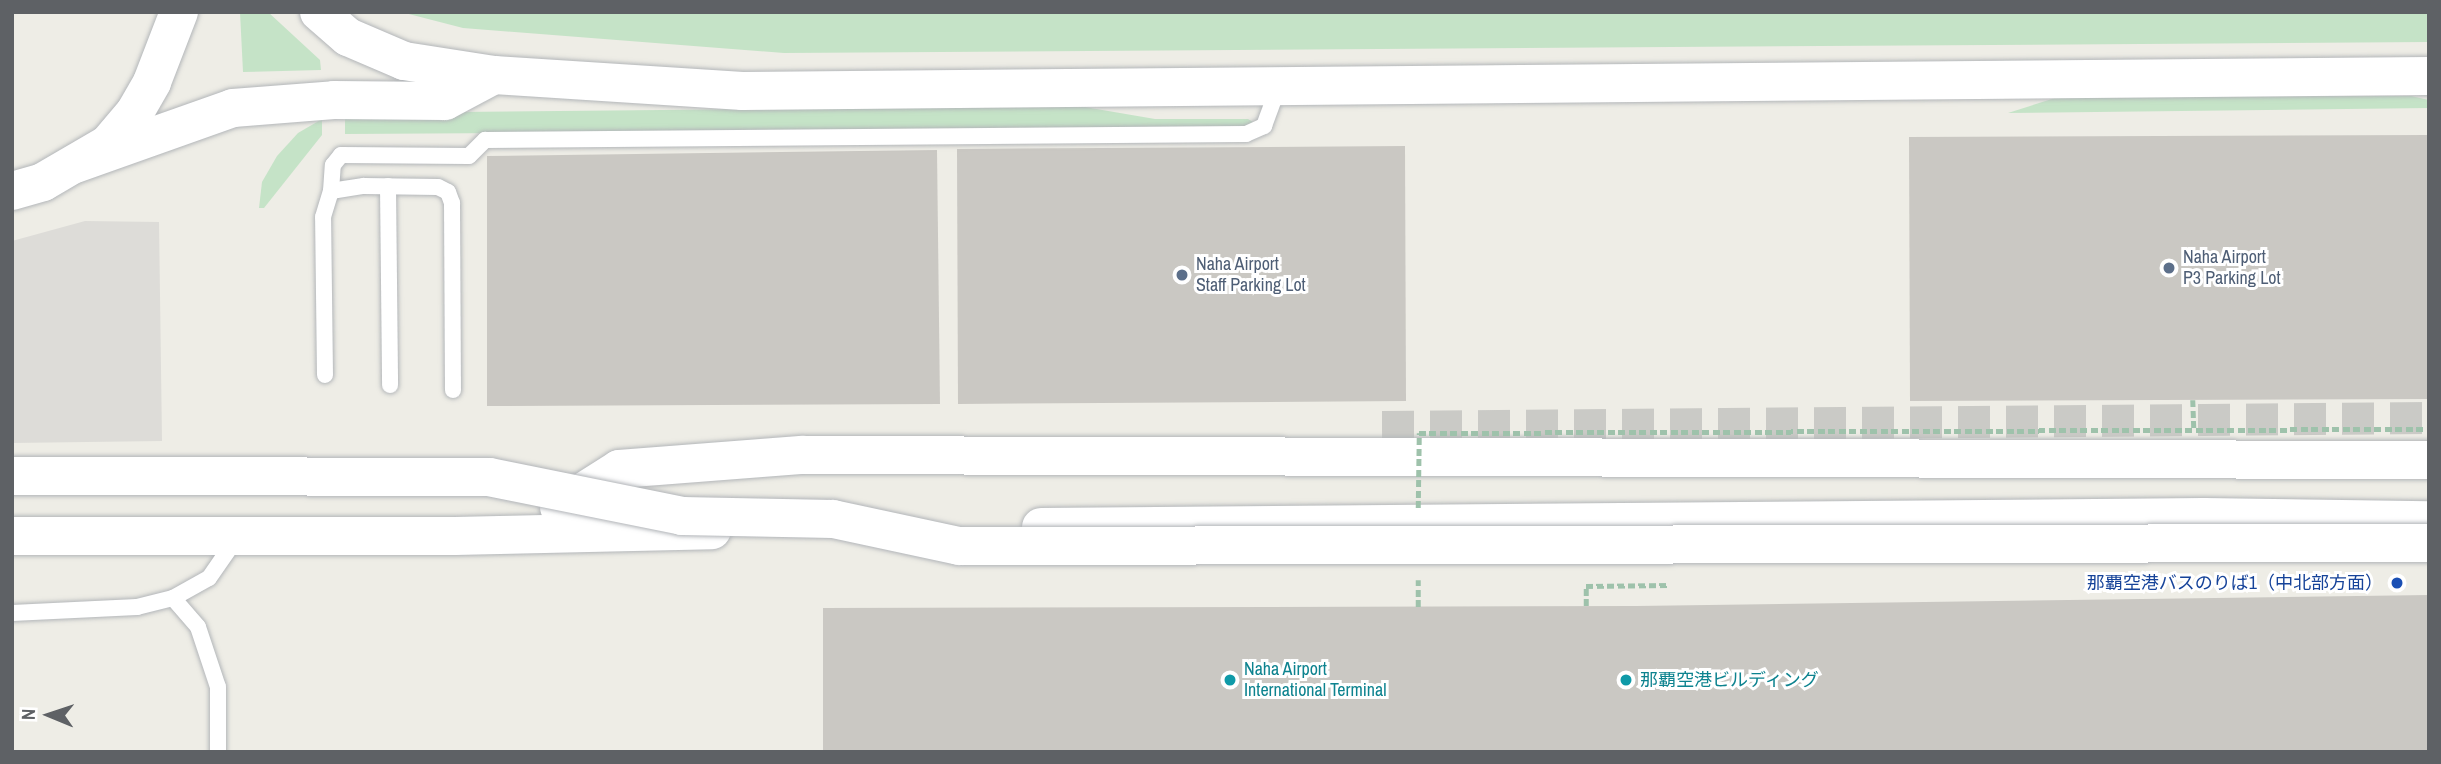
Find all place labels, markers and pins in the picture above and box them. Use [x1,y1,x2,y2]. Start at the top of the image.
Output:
place label: Naha Airport P3 Parking Lot [2183,247,2281,290]
place label: Naha Airport Staff Parking Lot [1196,254,1306,296]
marker: Naha Airport P3 Parking Lot [2161,260,2177,276]
marker: Naha Airport Staff Parking Lot [1174,267,1190,283]
place label: 那覇空港バスのりば1（中北部方面） [2087,572,2383,594]
marker: 那覇空港バスのりば1（中北部方面） [2389,575,2405,591]
place label: Naha Airport International Terminal [1244,659,1387,702]
place label: 那覇空港ビルディング [1640,669,1820,691]
marker: Naha Airport International Terminal [1222,672,1238,688]
marker: 那覇空港ビルディング [1618,672,1634,688]

